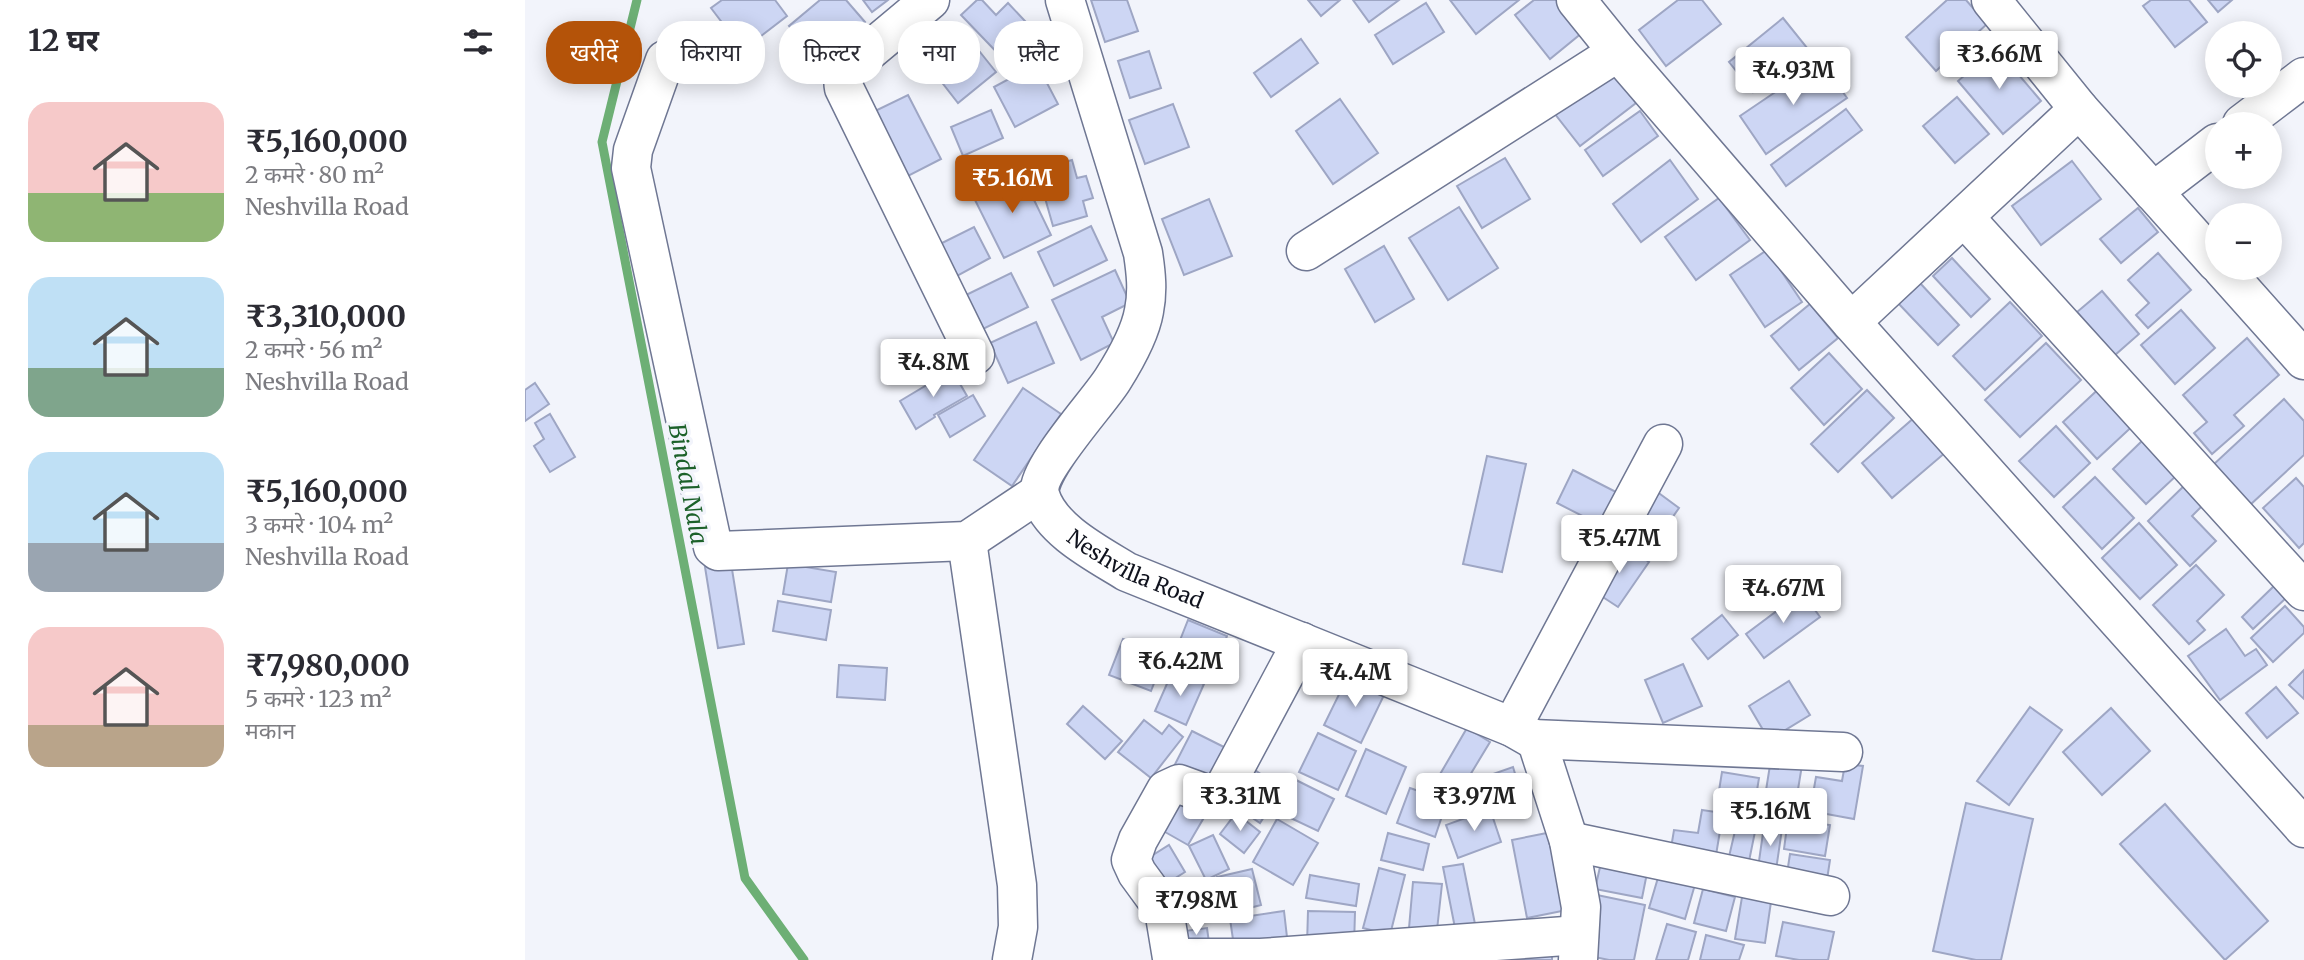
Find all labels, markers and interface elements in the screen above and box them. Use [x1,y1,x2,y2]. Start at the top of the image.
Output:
text: 12 घर [28,21,99,59]
chip: खरीदें [546,21,642,84]
chip: किराया [656,21,765,84]
chip: फ़िल्टर [779,21,884,84]
chip: नया [898,21,980,84]
chip: फ़्लैट [994,21,1083,84]
map controls [2205,21,2282,280]
button: locate [2205,21,2282,98]
icon: filters [459,23,497,61]
pin: ₹3.66M [1942,32,2056,91]
text: ₹3.66M [1956,39,2042,68]
pin: ₹4.93M [1736,48,1850,107]
text: ₹4.93M [1751,55,1835,84]
button: + [2205,112,2282,189]
text: ₹5,160,000 [245,122,408,160]
icon: home [84,130,168,214]
pin: ₹5.16M [955,156,1069,215]
text: 2 कमरे · 80 m² [245,160,384,189]
text: ₹5.16M [971,163,1053,192]
text: Neshvilla Road [245,192,409,221]
button: − [2205,203,2282,280]
text: ₹3,310,000 [245,297,406,335]
icon: home [84,305,168,389]
text: 2 कमरे · 56 m² [245,335,382,364]
pin: ₹4.8M [884,340,982,399]
text: ₹4.8M [897,347,969,376]
text: Neshvilla Road [245,367,409,396]
water label: Bindal Nala [663,421,714,547]
text: ₹5,160,000 [245,472,408,510]
icon: home [84,480,168,564]
text: 3 कमरे · 104 m² [245,510,393,539]
pin: ₹5.47M [1562,516,1676,575]
street label: Neshvilla Road [1062,523,1208,614]
text: ₹5.47M [1577,523,1661,552]
text: Neshvilla Road [245,542,409,571]
pin: ₹4.67M [1726,566,1840,625]
text: ₹4.67M [1741,573,1825,602]
pin: ₹6.42M [1123,638,1237,698]
text: ₹7,980,000 [245,646,410,684]
text: ₹6.42M [1137,646,1223,675]
pin: ₹4.4M [1306,650,1404,709]
icon: home [84,655,168,739]
text: ₹4.4M [1319,657,1391,686]
text: 5 कमरे · 123 m² [245,684,391,713]
text: मकान [245,716,295,745]
pin: ₹3.31M [1183,774,1297,833]
pin: ₹3.97M [1417,774,1531,833]
text: ₹3.31M [1199,781,1281,810]
text: ₹3.97M [1432,781,1516,810]
pin: ₹5.16M [1713,788,1827,848]
text: ₹5.16M [1729,796,1811,825]
pin: ₹7.98M [1139,878,1253,937]
text: ₹7.98M [1154,885,1238,914]

